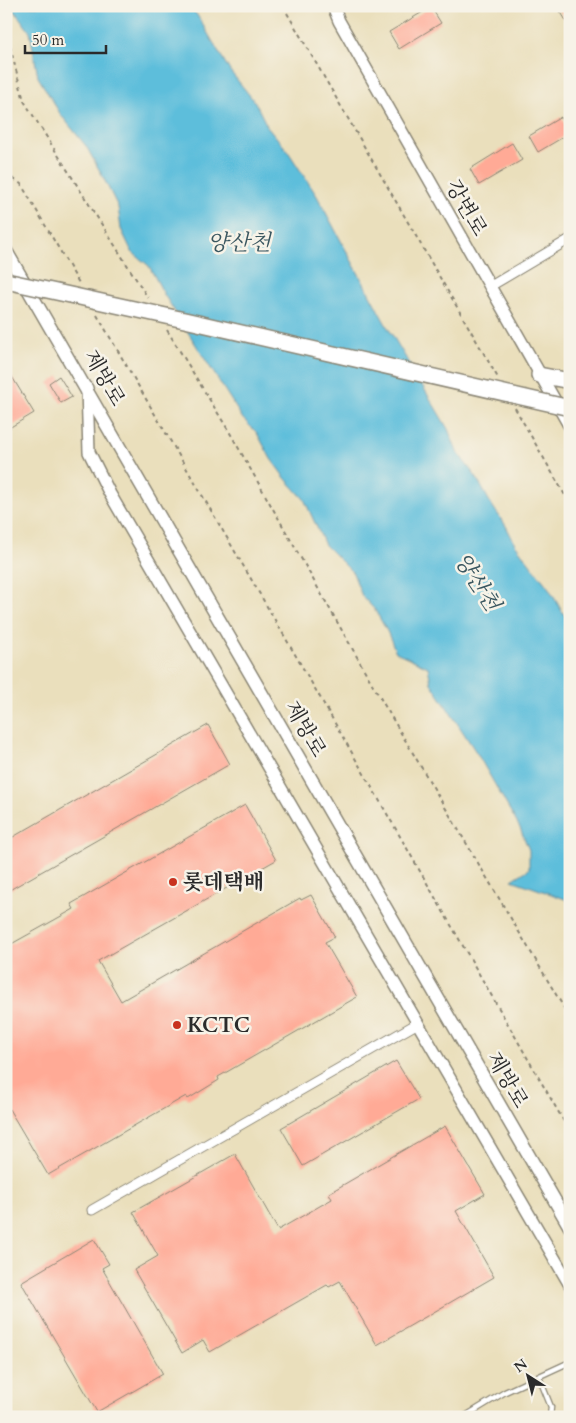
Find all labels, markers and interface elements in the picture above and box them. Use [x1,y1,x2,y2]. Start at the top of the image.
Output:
scale bar [25,22,106,54]
text: 50 m [32,30,64,50]
street label: 강변로 [438,174,494,242]
water label: 양산천 [207,228,273,258]
street label: 제방로 [76,344,132,412]
water label: 양산천 [447,547,508,618]
street label: 제방로 [277,695,333,763]
place label: 롯데택배 [183,868,264,897]
marker: 롯데택배 [167,876,179,888]
place label: KCTC [187,1011,250,1040]
marker: KCTC [171,1019,183,1031]
street label: 제방로 [479,1046,535,1114]
north arrow [504,1350,554,1400]
text: N [510,1355,531,1377]

